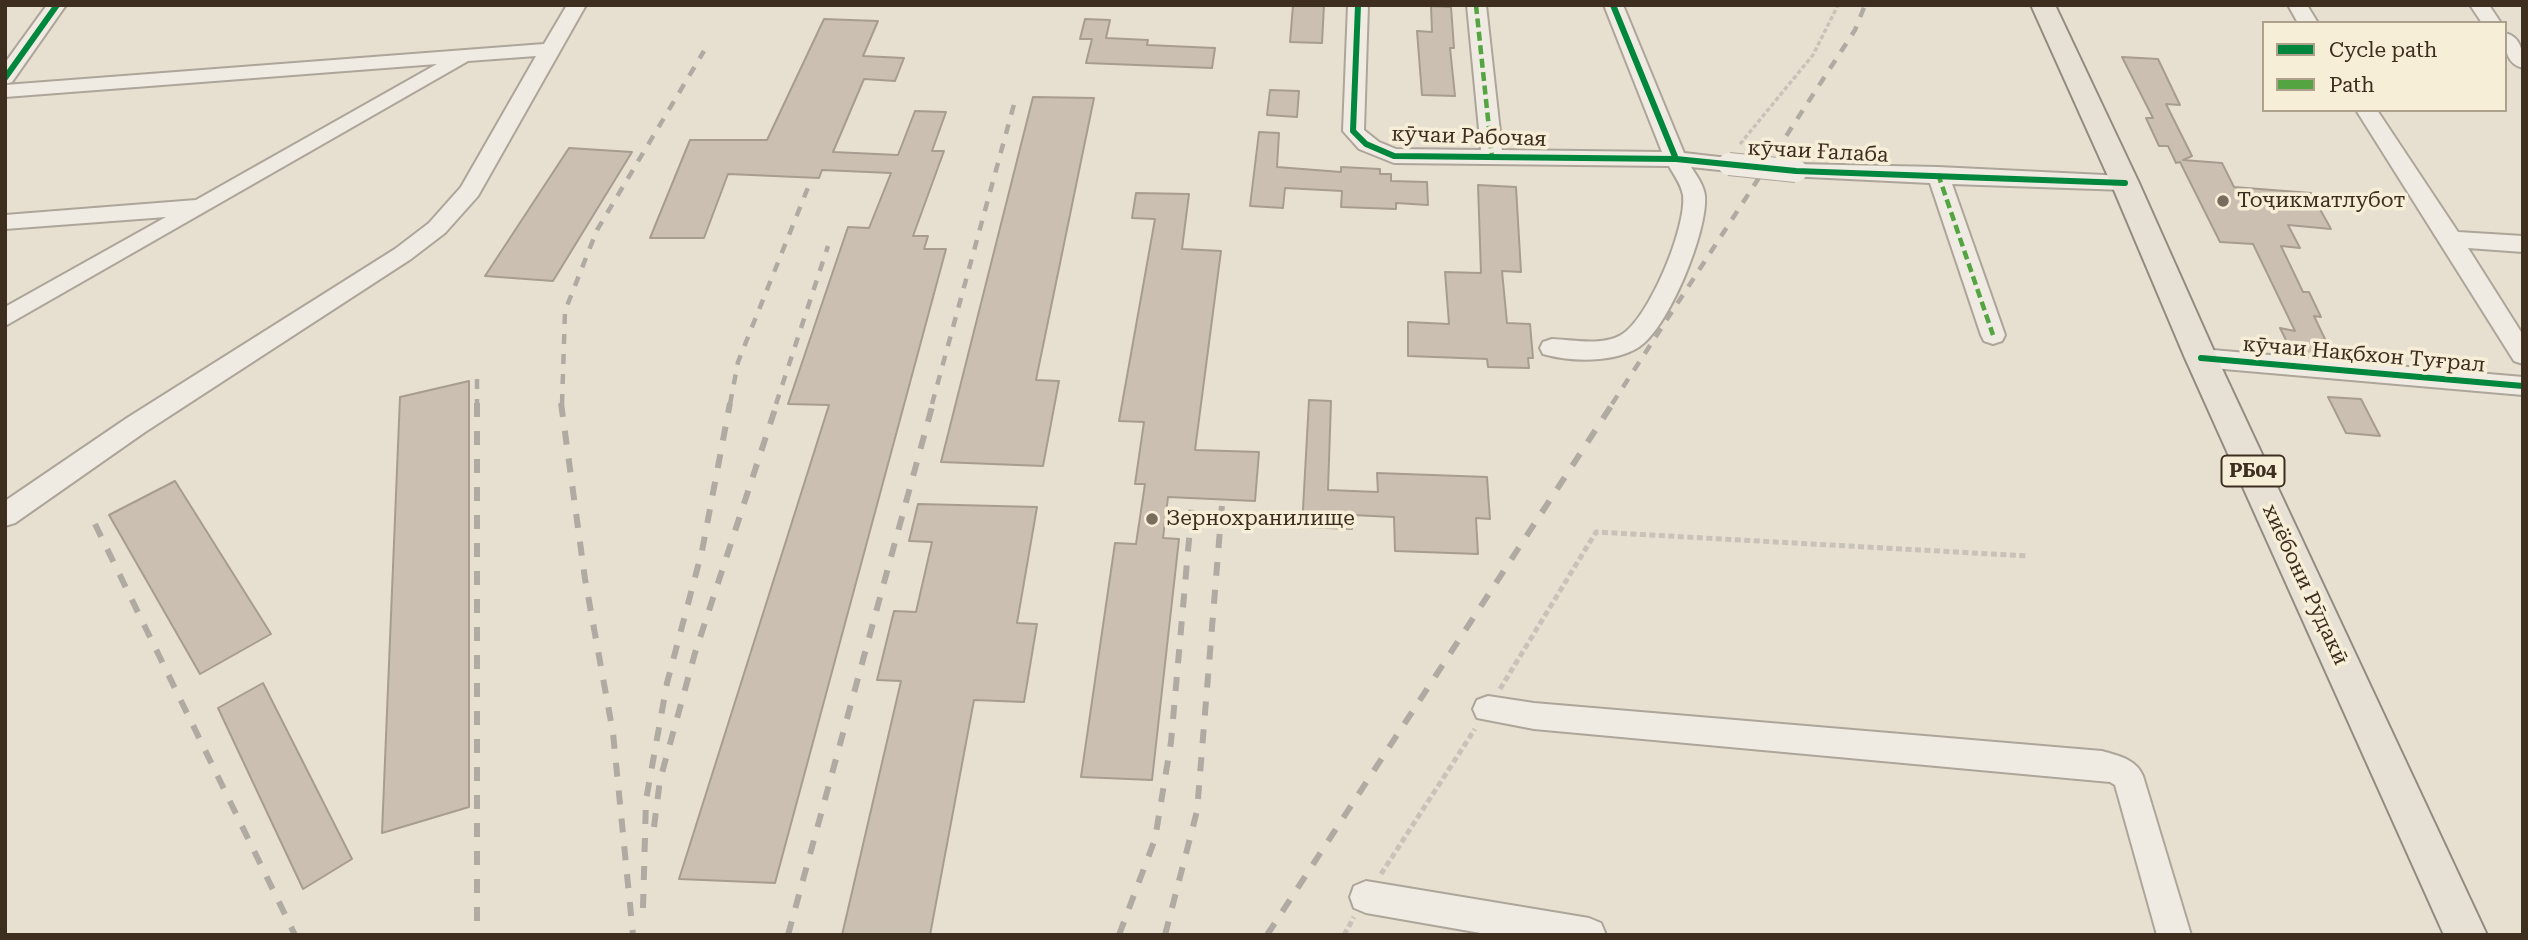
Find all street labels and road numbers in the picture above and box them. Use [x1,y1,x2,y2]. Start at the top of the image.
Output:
street label: кӯчаи Рабочая [1391,122,1547,152]
street label: кӯчаи Ғалаба [1747,136,1889,168]
street label: кӯчаи Нақбхон Туғрал [2242,332,2486,378]
road number: РБ04 [2222,456,2284,486]
street label: хиёбони Рӯдакӣ [2257,501,2353,669]

